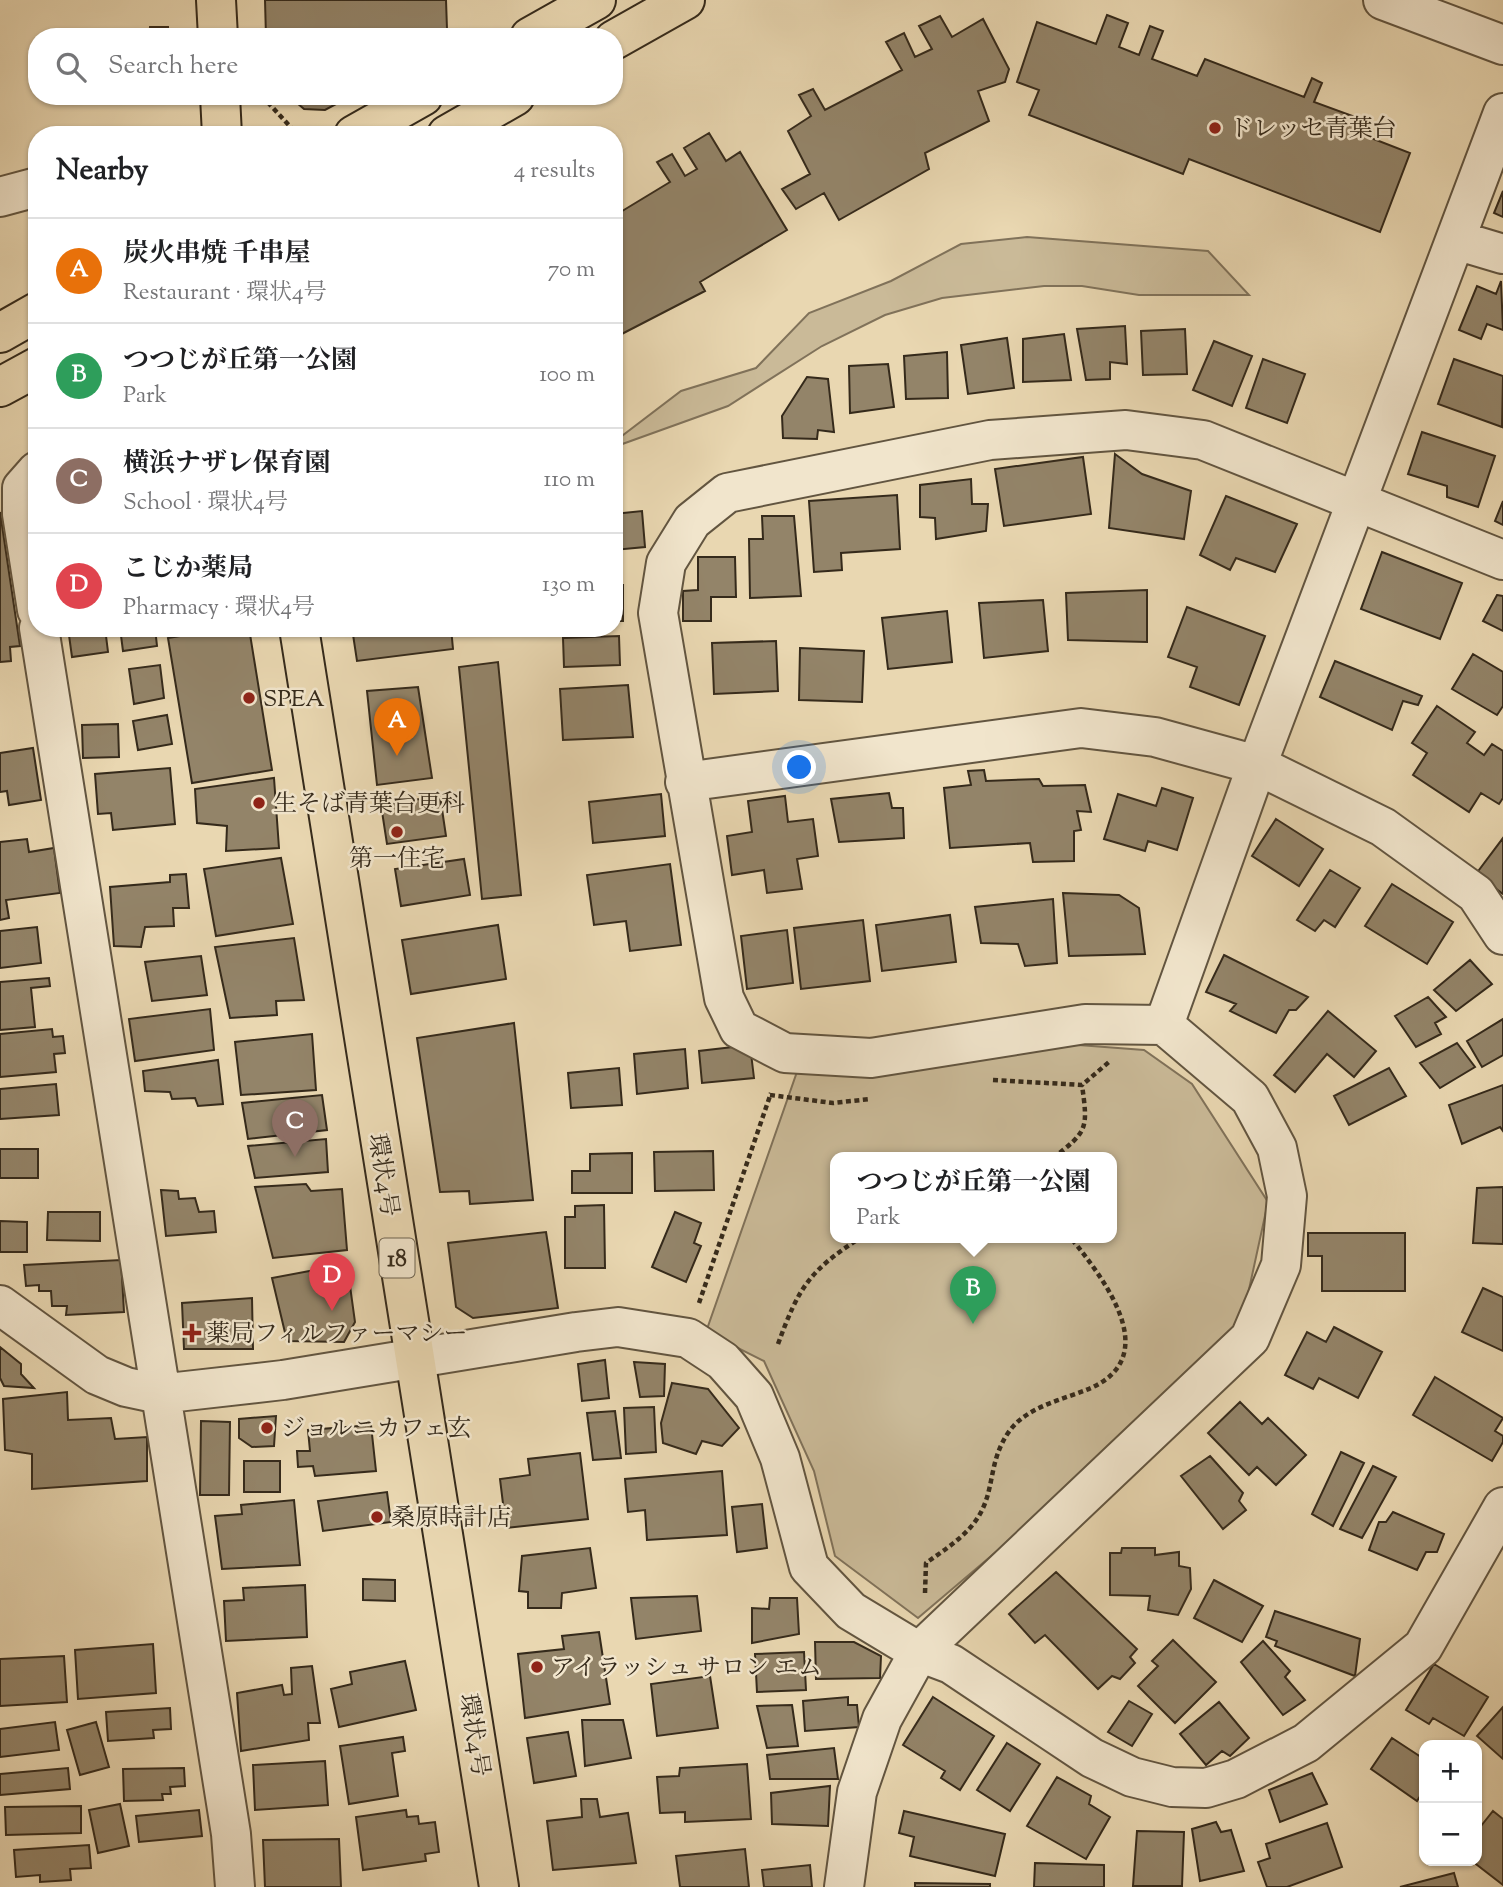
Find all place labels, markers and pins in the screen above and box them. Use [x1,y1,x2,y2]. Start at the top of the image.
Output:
place label: ドレッセ青葉台 [1229,113,1397,147]
marker: ドレッセ青葉台 [1207,120,1223,136]
place label: SPEA [263,683,325,717]
marker: SPEA [241,690,257,706]
pin: A [374,698,420,756]
place label: 生そば青葉台更科 [273,788,465,822]
marker: 生そば青葉台更科 [251,795,267,811]
marker: 第一住宅 [389,824,405,840]
place label: 第一住宅 [349,843,445,877]
pin: C [272,1099,318,1157]
pin: D [309,1253,355,1311]
pin: B [950,1266,996,1324]
place label: 薬局フィルファーマシー [206,1318,468,1352]
marker: 薬局フィルファーマシー [184,1325,200,1341]
place label: ジョルニカフェ玄 [281,1413,471,1447]
marker: ジョルニカフェ玄 [259,1420,275,1436]
place label: 桑原時計店 [391,1502,511,1536]
marker: 桑原時計店 [369,1509,385,1525]
place label: アイラッシュ サロン エム [551,1652,822,1686]
marker: アイラッシュ サロン エム [529,1659,545,1675]

